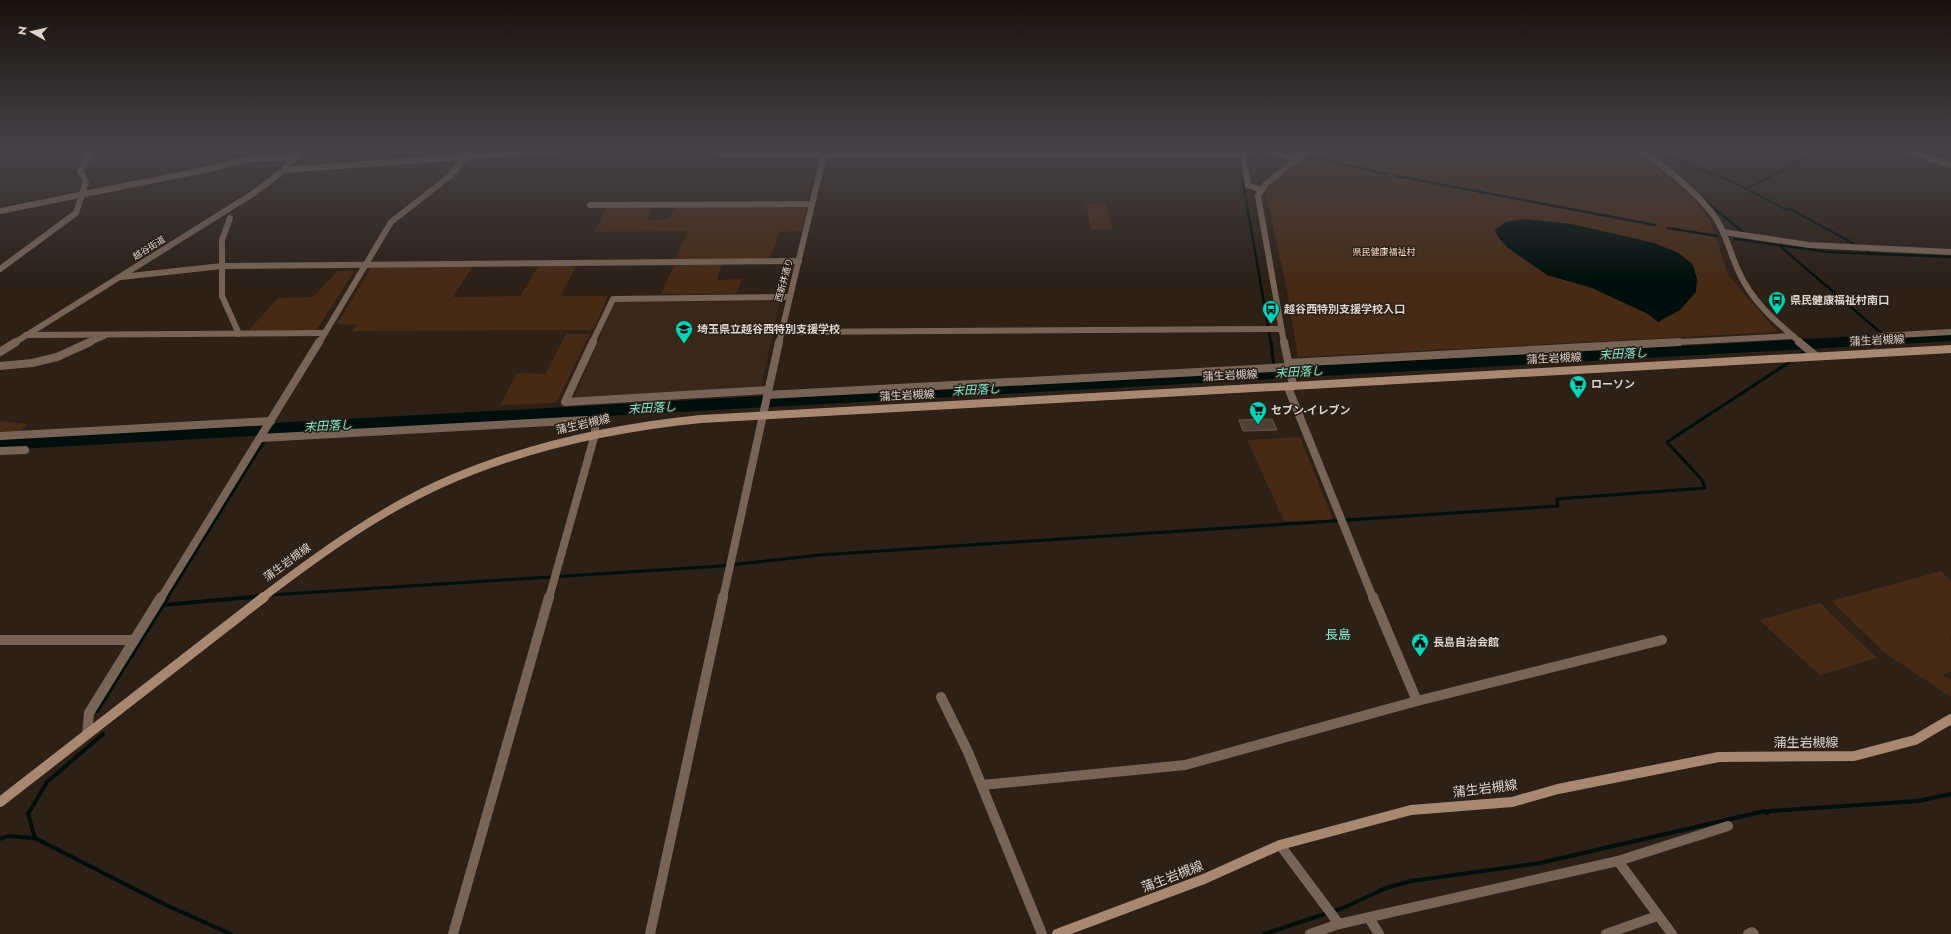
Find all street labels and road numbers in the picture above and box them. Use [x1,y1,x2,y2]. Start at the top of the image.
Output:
street label: 越谷街道 [130,233,167,263]
street label: 西新井通り [771,256,796,303]
street label: 蒲生岩槻線 [1849,331,1905,349]
street label: 蒲生岩槻線 [1526,349,1582,367]
street label: 蒲生岩槻線 [1202,366,1258,384]
street label: 蒲生岩槻線 [879,386,935,404]
street label: 蒲生岩槻線 [554,410,612,438]
street label: 蒲生岩槻線 [260,539,314,585]
street label: 蒲生岩槻線 [1773,733,1839,752]
street label: 蒲生岩槻線 [1452,775,1518,802]
street label: 蒲生岩槻線 [1138,856,1206,897]

